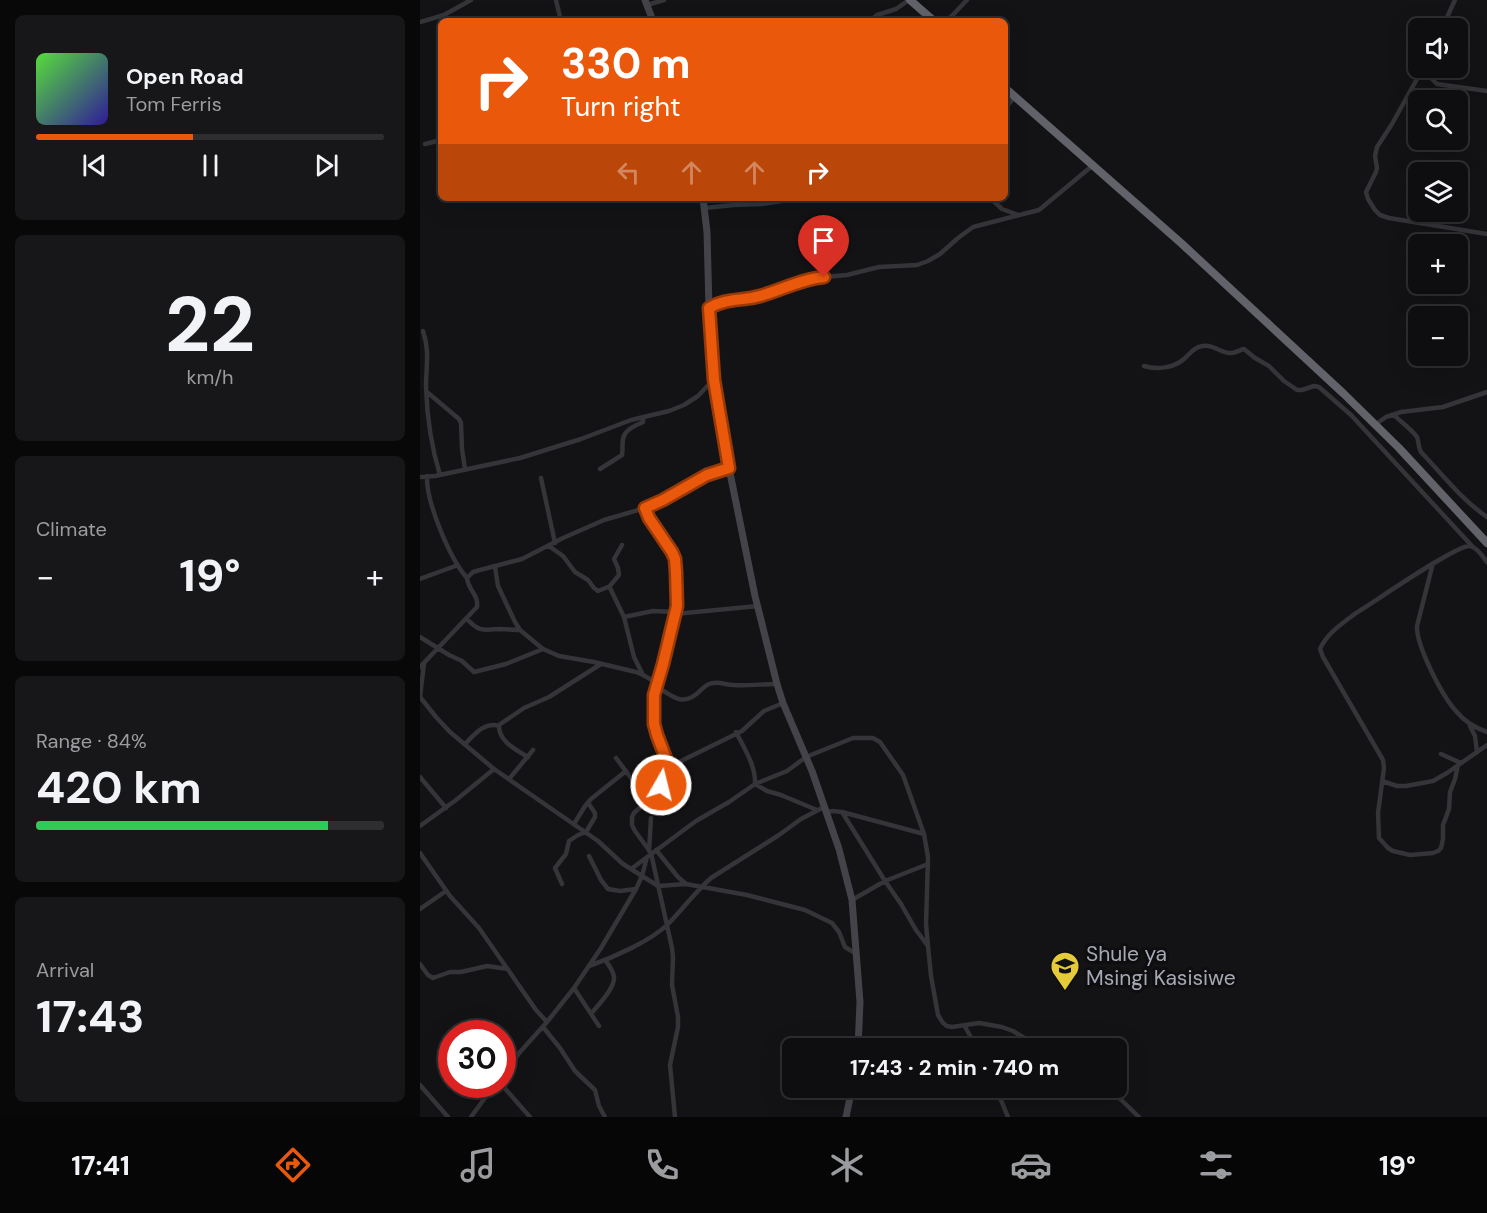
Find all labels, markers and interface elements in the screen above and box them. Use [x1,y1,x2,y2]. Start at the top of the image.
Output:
map controls [1408,18,1468,366]
button: sound [1408,18,1468,78]
text: 330 m [561,36,691,91]
icon: right [462,42,540,120]
text: Open Road [126,62,244,91]
text: Turn right [561,89,681,124]
button: search [1408,90,1468,150]
text: Tom Ferris [126,91,222,117]
icon: previous [78,149,111,182]
icon: pause [194,149,227,182]
icon: next [310,149,343,182]
icon: left [612,156,645,189]
icon: ahead [675,156,708,189]
icon: ahead [738,156,771,189]
icon: right [801,156,834,189]
button: layers [1408,162,1468,222]
pin [798,215,849,277]
icon: arrive [807,224,840,257]
button: + [1408,234,1468,294]
text: 22 [165,274,255,375]
button: − [1408,306,1468,366]
text: km/h [186,364,234,390]
text: Climate [36,516,107,542]
text: 19° [179,546,241,605]
text: − [36,555,54,598]
text: + [366,555,384,598]
text: Range · 84% [36,728,147,754]
position arrow [629,753,693,817]
text: 420 km [36,758,202,817]
place label: Shule ya Msingi Kasisiwe [1086,940,1236,992]
school or university icon: Shule ya Msingi Kasisiwe [1049,950,1081,992]
text: Arrival [36,957,94,983]
text: 17:43 [36,987,144,1046]
speed limit sign: 30 [438,1020,516,1098]
text: 17:43 · 2 min · 740 m [850,1053,1059,1082]
icon: directions [272,1144,314,1186]
icon: music [457,1144,499,1186]
icon: phone [641,1144,683,1186]
icon: climate [826,1144,868,1186]
icon: car [1010,1144,1052,1186]
icon: filters [1195,1144,1237,1186]
text: 17:41 [71,1148,130,1183]
text: 19° [1379,1148,1416,1183]

